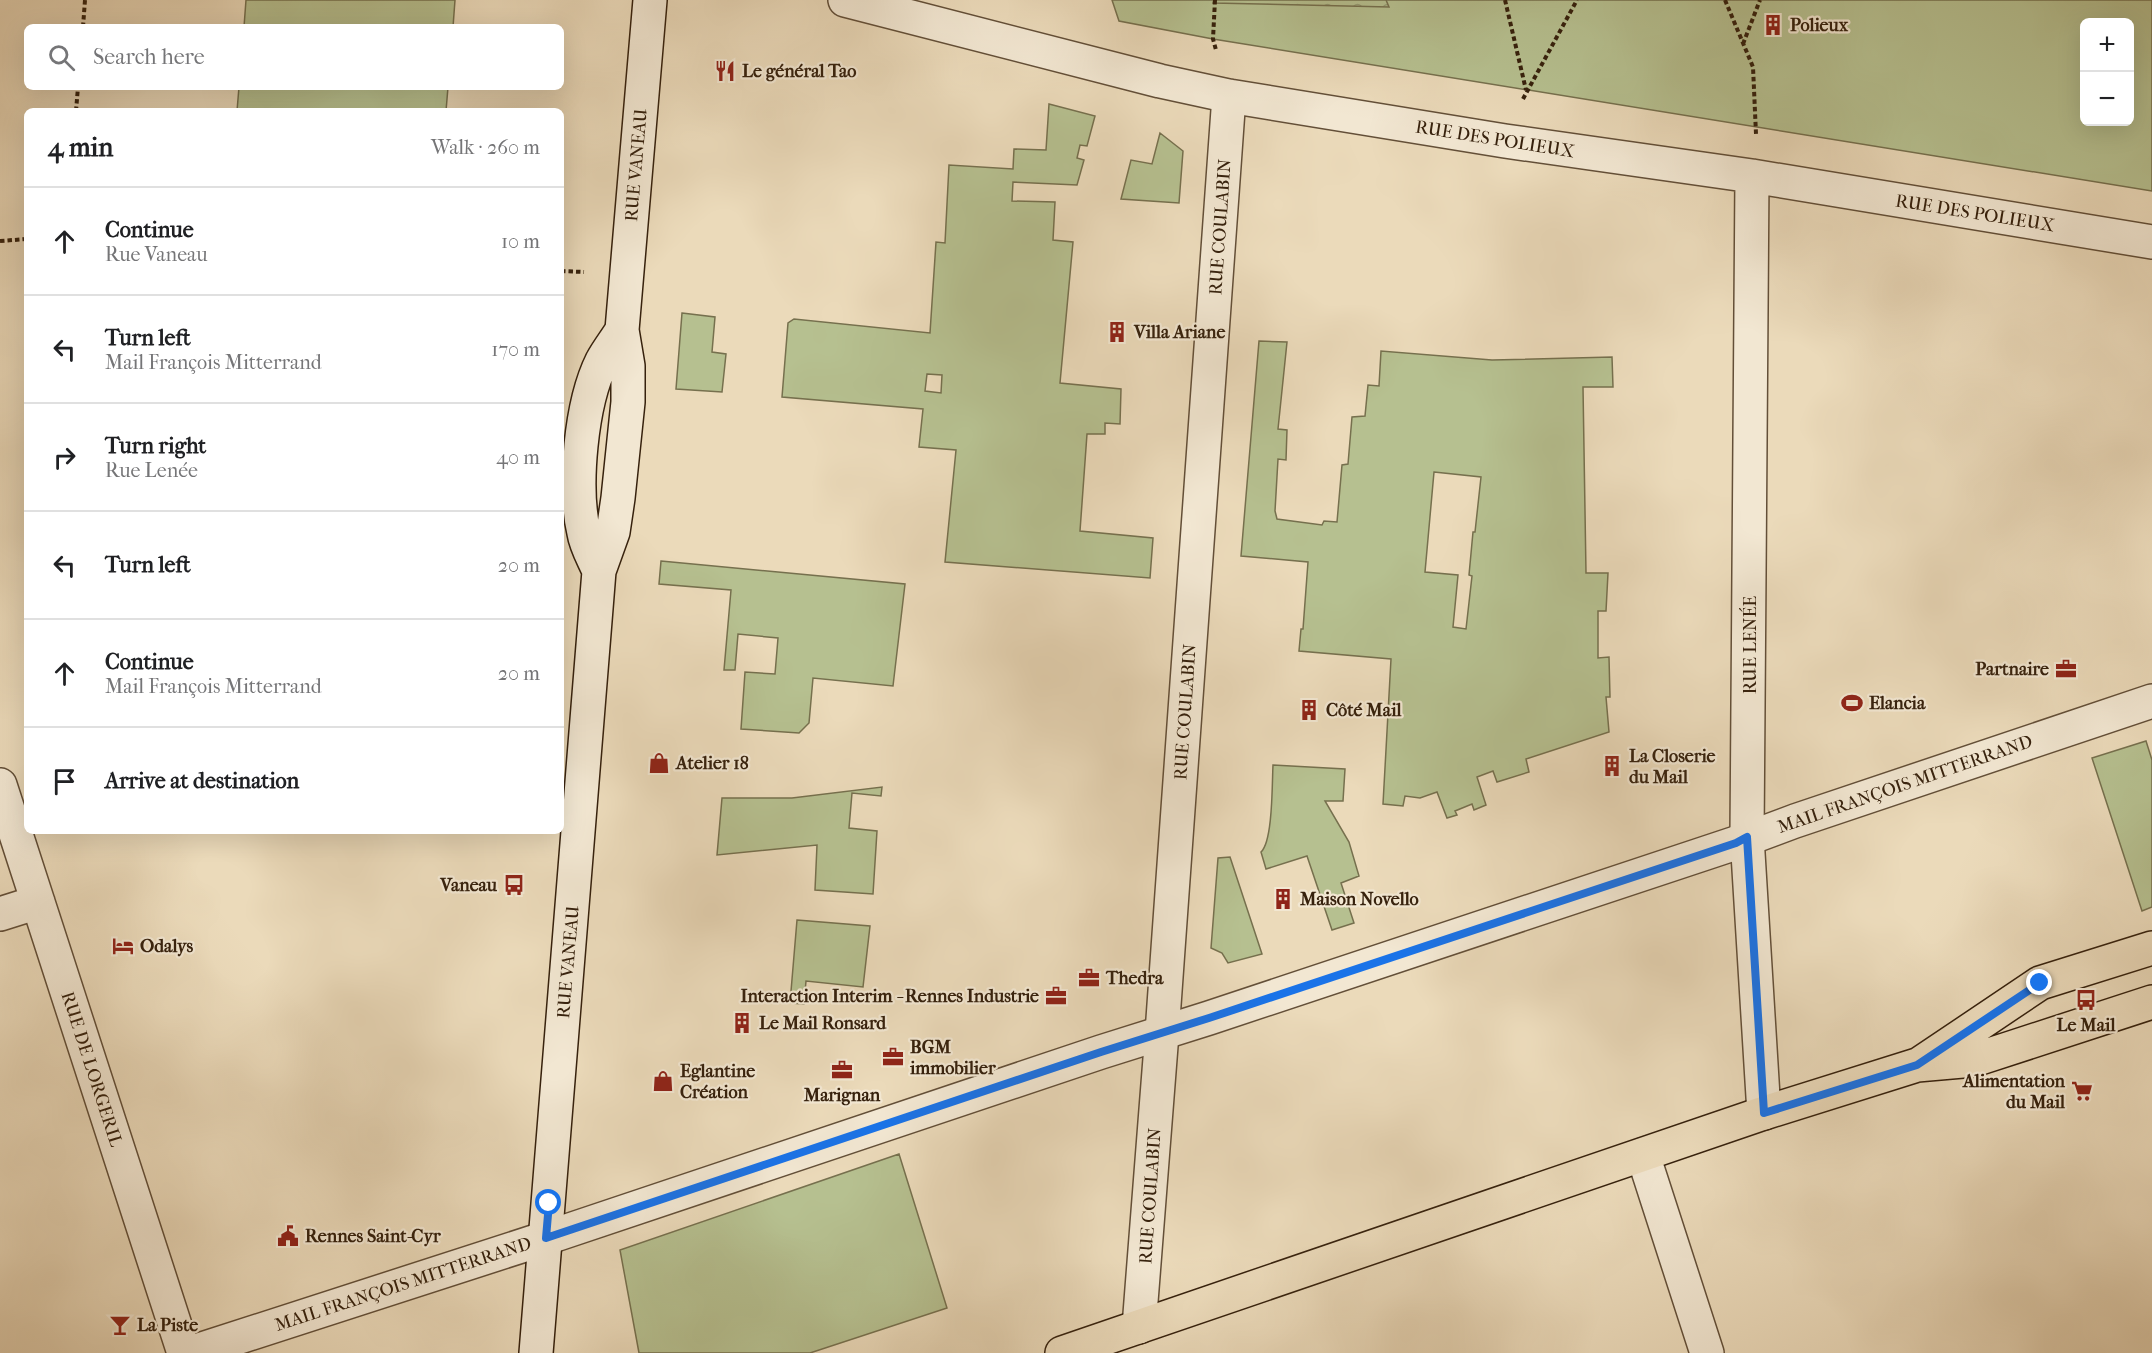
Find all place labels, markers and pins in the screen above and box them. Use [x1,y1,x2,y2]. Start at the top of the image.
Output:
building icon: Polieux [1761,13,1785,37]
place label: Polieux [1790,15,1849,36]
restaurant icon: Le général Tao [713,59,737,83]
place label: Le général Tao [742,61,856,82]
building icon: Villa Ariane [1105,320,1129,344]
place label: Villa Ariane [1133,322,1225,343]
office icon: Partnaire [2054,657,2078,681]
place label: Partnaire [1975,659,2049,680]
sports icon: Elancia [1840,691,1864,715]
place label: Elancia [1869,693,1926,714]
building icon: Côté Mail [1297,698,1321,722]
place label: Côté Mail [1326,700,1402,721]
place label: La Closerie du Mail [1629,746,1716,788]
shop icon: Atelier 18 [647,751,671,775]
place label: Atelier 18 [675,753,749,774]
building icon: La Closerie du Mail [1600,754,1624,778]
bus stop icon: Vaneau [502,873,526,897]
place label: Vaneau [439,875,498,896]
building icon: Maison Novello [1271,887,1295,911]
place label: Maison Novello [1299,889,1419,910]
hotel icon: Odalys [111,934,135,958]
place label: Odalys [140,936,194,957]
office icon: Thedra [1077,966,1101,990]
place label: Thedra [1105,968,1164,989]
office icon: Interaction Interim - Rennes Industrie [1044,984,1068,1008]
place label: Interaction Interim - Rennes Industrie [740,986,1039,1007]
bus stop icon: Le Mail [2074,988,2098,1012]
building icon: Le Mail Ronsard [730,1011,754,1035]
place label: Le Mail Ronsard [759,1013,887,1034]
place label: Le Mail [2057,1015,2116,1036]
place label: BGM immobilier [909,1037,996,1079]
office icon: BGM immobilier [881,1045,905,1069]
office icon: Marignan [830,1058,854,1082]
place label: Eglantine Création [680,1061,755,1103]
shop icon: Eglantine Création [651,1069,675,1093]
place label: Alimentation du Mail [1962,1071,2066,1113]
supermarket icon: Alimentation du Mail [2070,1079,2094,1103]
place label: Marignan [803,1085,881,1106]
public building icon: Rennes Saint-Cyr [276,1224,300,1248]
place label: Rennes Saint-Cyr [305,1226,441,1247]
bar icon: La Piste [108,1313,132,1337]
place label: La Piste [137,1315,198,1336]

